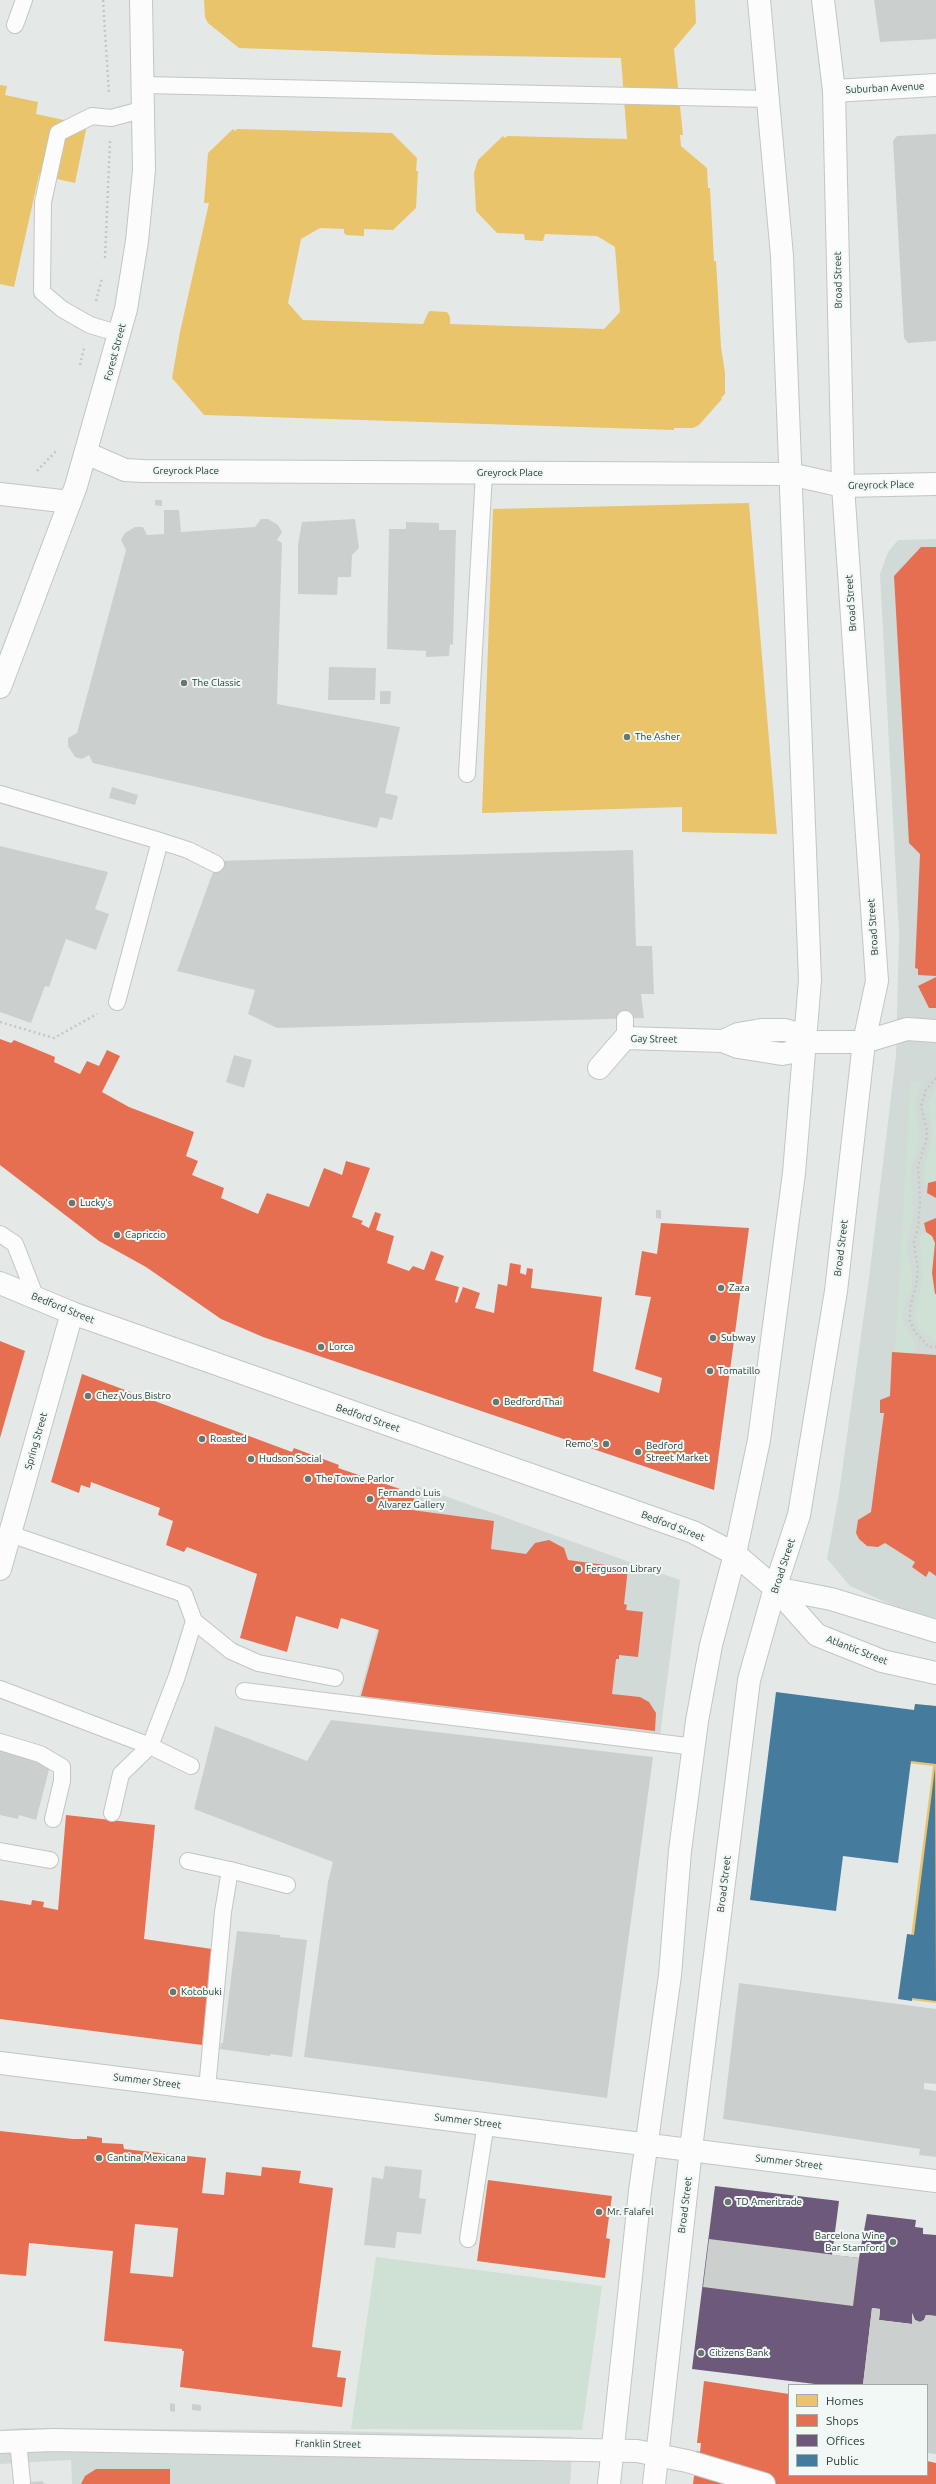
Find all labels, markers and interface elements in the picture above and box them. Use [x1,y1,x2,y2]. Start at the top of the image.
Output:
street label: Suburban Avenue [845,80,925,96]
street label: Broad Street [832,251,844,309]
street label: Forest Street [102,322,128,382]
street label: Greyrock Place [153,465,219,477]
street label: Greyrock Place [477,467,543,479]
street label: Greyrock Place [848,478,914,492]
street label: Broad Street [843,574,859,632]
place label: The Classic [192,677,241,689]
marker: The Classic [179,678,189,688]
place label: The Asher [635,731,680,743]
marker: The Asher [622,732,632,742]
street label: Broad Street [865,898,881,956]
street label: Gay Street [631,1033,677,1045]
place label: Lucky's [80,1197,112,1209]
marker: Lucky's [67,1198,77,1208]
street label: Broad Street [832,1219,850,1277]
place label: Capriccio [125,1229,166,1241]
marker: Capriccio [112,1230,122,1240]
place label: Zaza [729,1282,750,1294]
marker: Zaza [716,1283,726,1293]
street label: Bedford Street [30,1290,96,1326]
place label: Subway [721,1332,755,1344]
marker: Subway [708,1333,718,1343]
place label: Lorca [329,1341,353,1353]
marker: Lorca [316,1342,326,1352]
place label: Tomatillo [718,1365,760,1377]
marker: Tomatillo [705,1366,715,1376]
place label: Chez Vous Bistro [96,1390,171,1402]
marker: Chez Vous Bistro [83,1391,93,1401]
place label: Bedford Thai [504,1396,562,1408]
marker: Bedford Thai [491,1397,501,1407]
street label: Bedford Street [334,1401,402,1435]
street label: Spring Street [22,1411,50,1471]
place label: Roasted [210,1433,247,1445]
marker: Roasted [197,1434,207,1444]
place label: Remo's [565,1438,598,1450]
marker: Remo's [601,1439,611,1449]
place label: Bedford Street Market [646,1440,708,1464]
marker: Bedford Street Market [633,1447,643,1457]
place label: Hudson Social [259,1453,322,1465]
marker: Hudson Social [246,1454,256,1464]
place label: The Towne Parlor [316,1473,394,1485]
marker: The Towne Parlor [303,1474,313,1484]
place label: Fernando Luis Alvarez Gallery [378,1487,445,1510]
marker: Fernando Luis Alvarez Gallery [365,1494,375,1504]
street label: Bedford Street [639,1508,707,1544]
street label: Broad Street [768,1537,798,1595]
place label: Ferguson Library [586,1563,661,1575]
marker: Ferguson Library [573,1564,583,1574]
street label: Atlantic Street [824,1633,890,1667]
street label: Broad Street [715,1855,733,1913]
place label: Kotobuki [181,1986,222,1998]
marker: Kotobuki [168,1987,178,1997]
street label: Summer Street [113,2071,181,2091]
street label: Summer Street [434,2111,502,2131]
place label: Cantina Mexicana [107,2152,186,2164]
street label: Summer Street [755,2152,823,2172]
marker: Cantina Mexicana [94,2153,104,2163]
street label: Broad Street [676,2176,694,2234]
place label: TD Ameritrade [736,2196,802,2208]
marker: TD Ameritrade [723,2197,733,2207]
place label: Mr. Falafel [607,2206,654,2218]
marker: Mr. Falafel [594,2207,604,2217]
place label: Barcelona Wine Bar Stamford [815,2230,885,2254]
marker: Barcelona Wine Bar Stamford [888,2237,898,2247]
place label: Citizens Bank [709,2347,769,2359]
marker: Citizens Bank [696,2348,706,2358]
legend [788,2384,928,2476]
text: Homes [826,2394,864,2407]
text: Shops [826,2414,858,2427]
text: Offices [826,2434,865,2447]
street label: Franklin Street [295,2437,361,2451]
text: Public [826,2454,859,2467]

